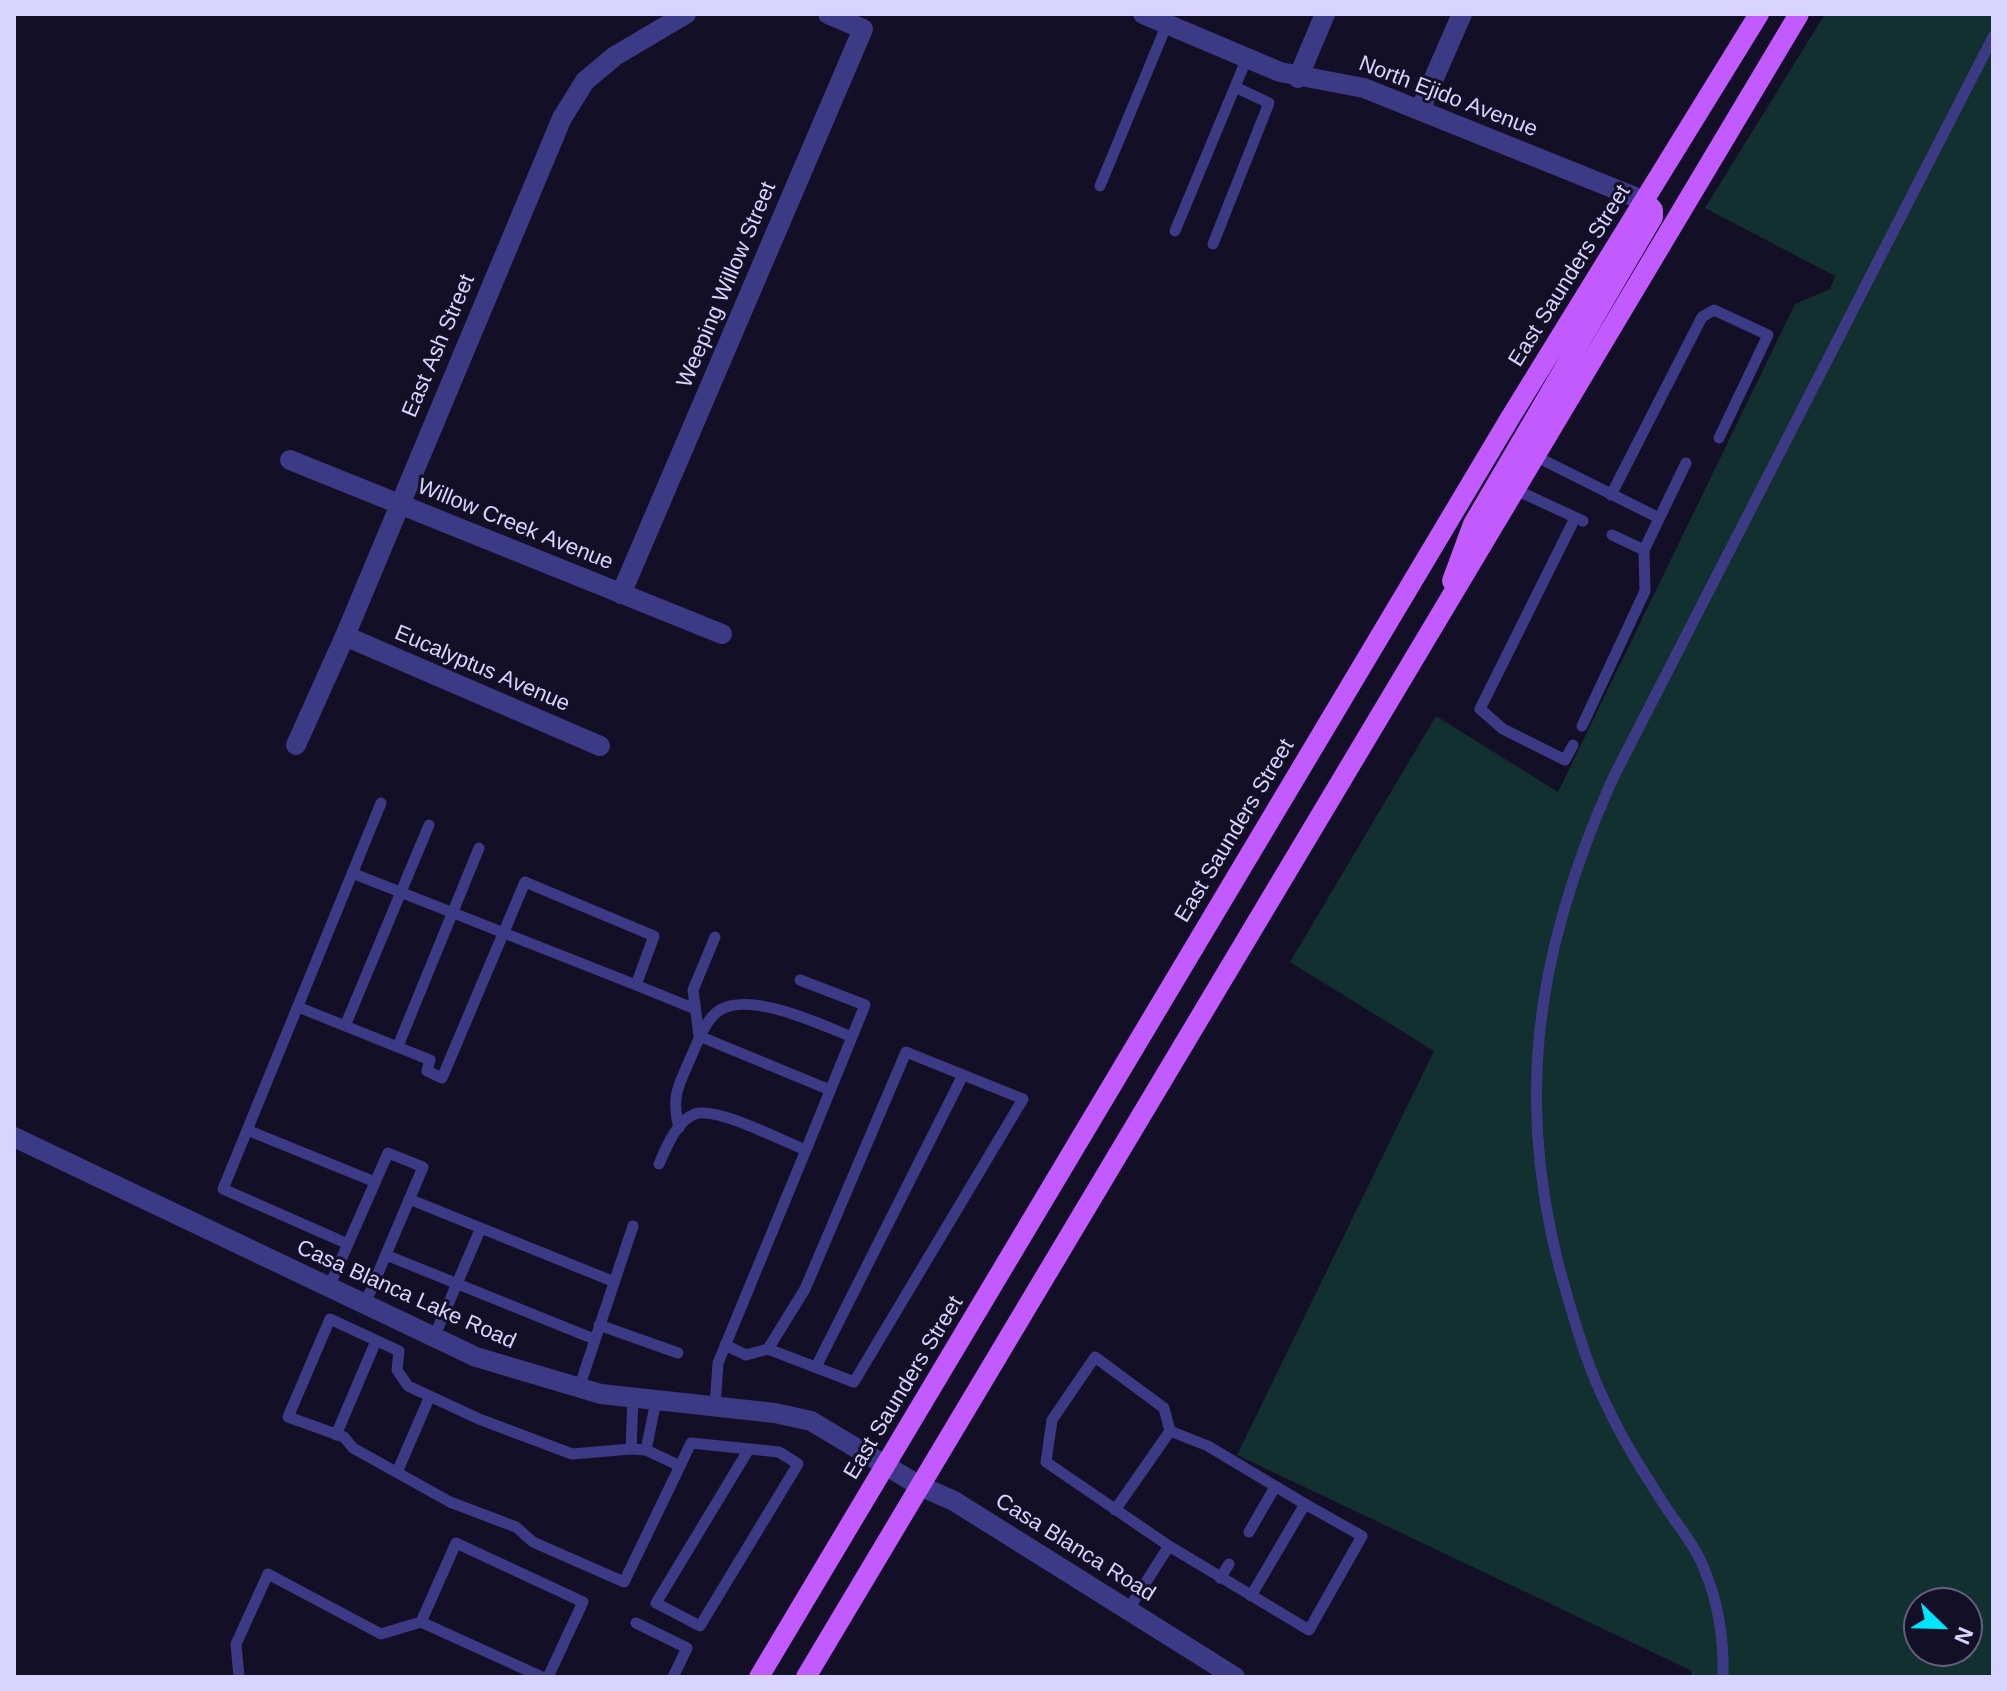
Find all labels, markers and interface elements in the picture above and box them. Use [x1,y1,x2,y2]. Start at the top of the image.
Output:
street label: North Ejido Avenue [1355,51,1541,143]
street label: Weeping Willow Street [672,178,782,392]
street label: East Saunders Street [1503,180,1637,372]
street label: East Ash Street [397,270,481,422]
street label: Willow Creek Avenue [413,474,617,576]
street label: Eucalyptus Avenue [390,620,574,718]
street label: East Saunders Street [1170,735,1300,927]
street label: Casa Blanca Lake Road [292,1235,520,1355]
street label: East Saunders Street [839,1292,969,1484]
street label: Casa Blanca Road [990,1488,1160,1608]
north arrow [1903,1587,1983,1667]
text: N [1949,1624,1978,1648]

